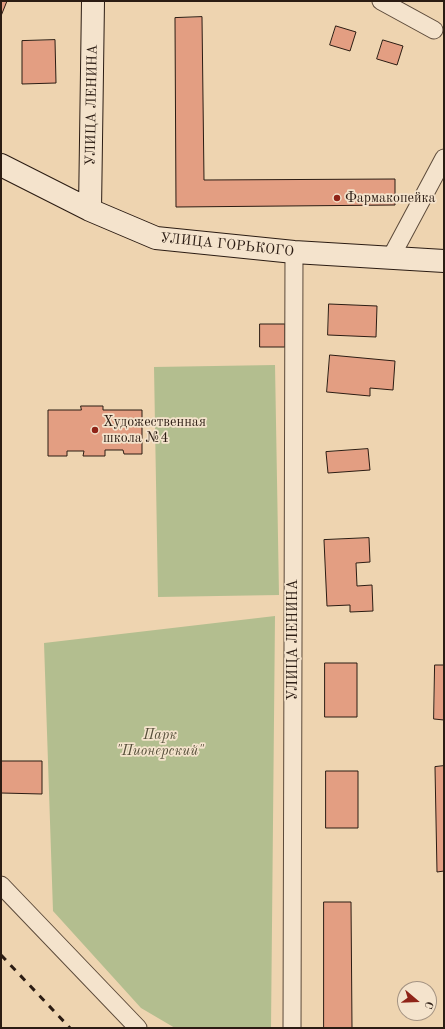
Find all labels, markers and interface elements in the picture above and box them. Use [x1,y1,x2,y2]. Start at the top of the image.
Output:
street label: УЛИЦА ЛЕНИНА [83,44,101,166]
place label: Фармакопейка [345,190,435,206]
marker: Фармакопейка [332,193,342,203]
street label: УЛИЦА ГОРЬКОГО [159,230,295,260]
place label: Художественная школа №4 [103,414,206,446]
marker: Художественная школа №4 [90,425,100,435]
street label: УЛИЦА ЛЕНИНА [285,579,301,701]
park label: Парк "Пионерский" [116,727,204,760]
north arrow [397,981,437,1021]
text: С [421,1000,434,1010]

